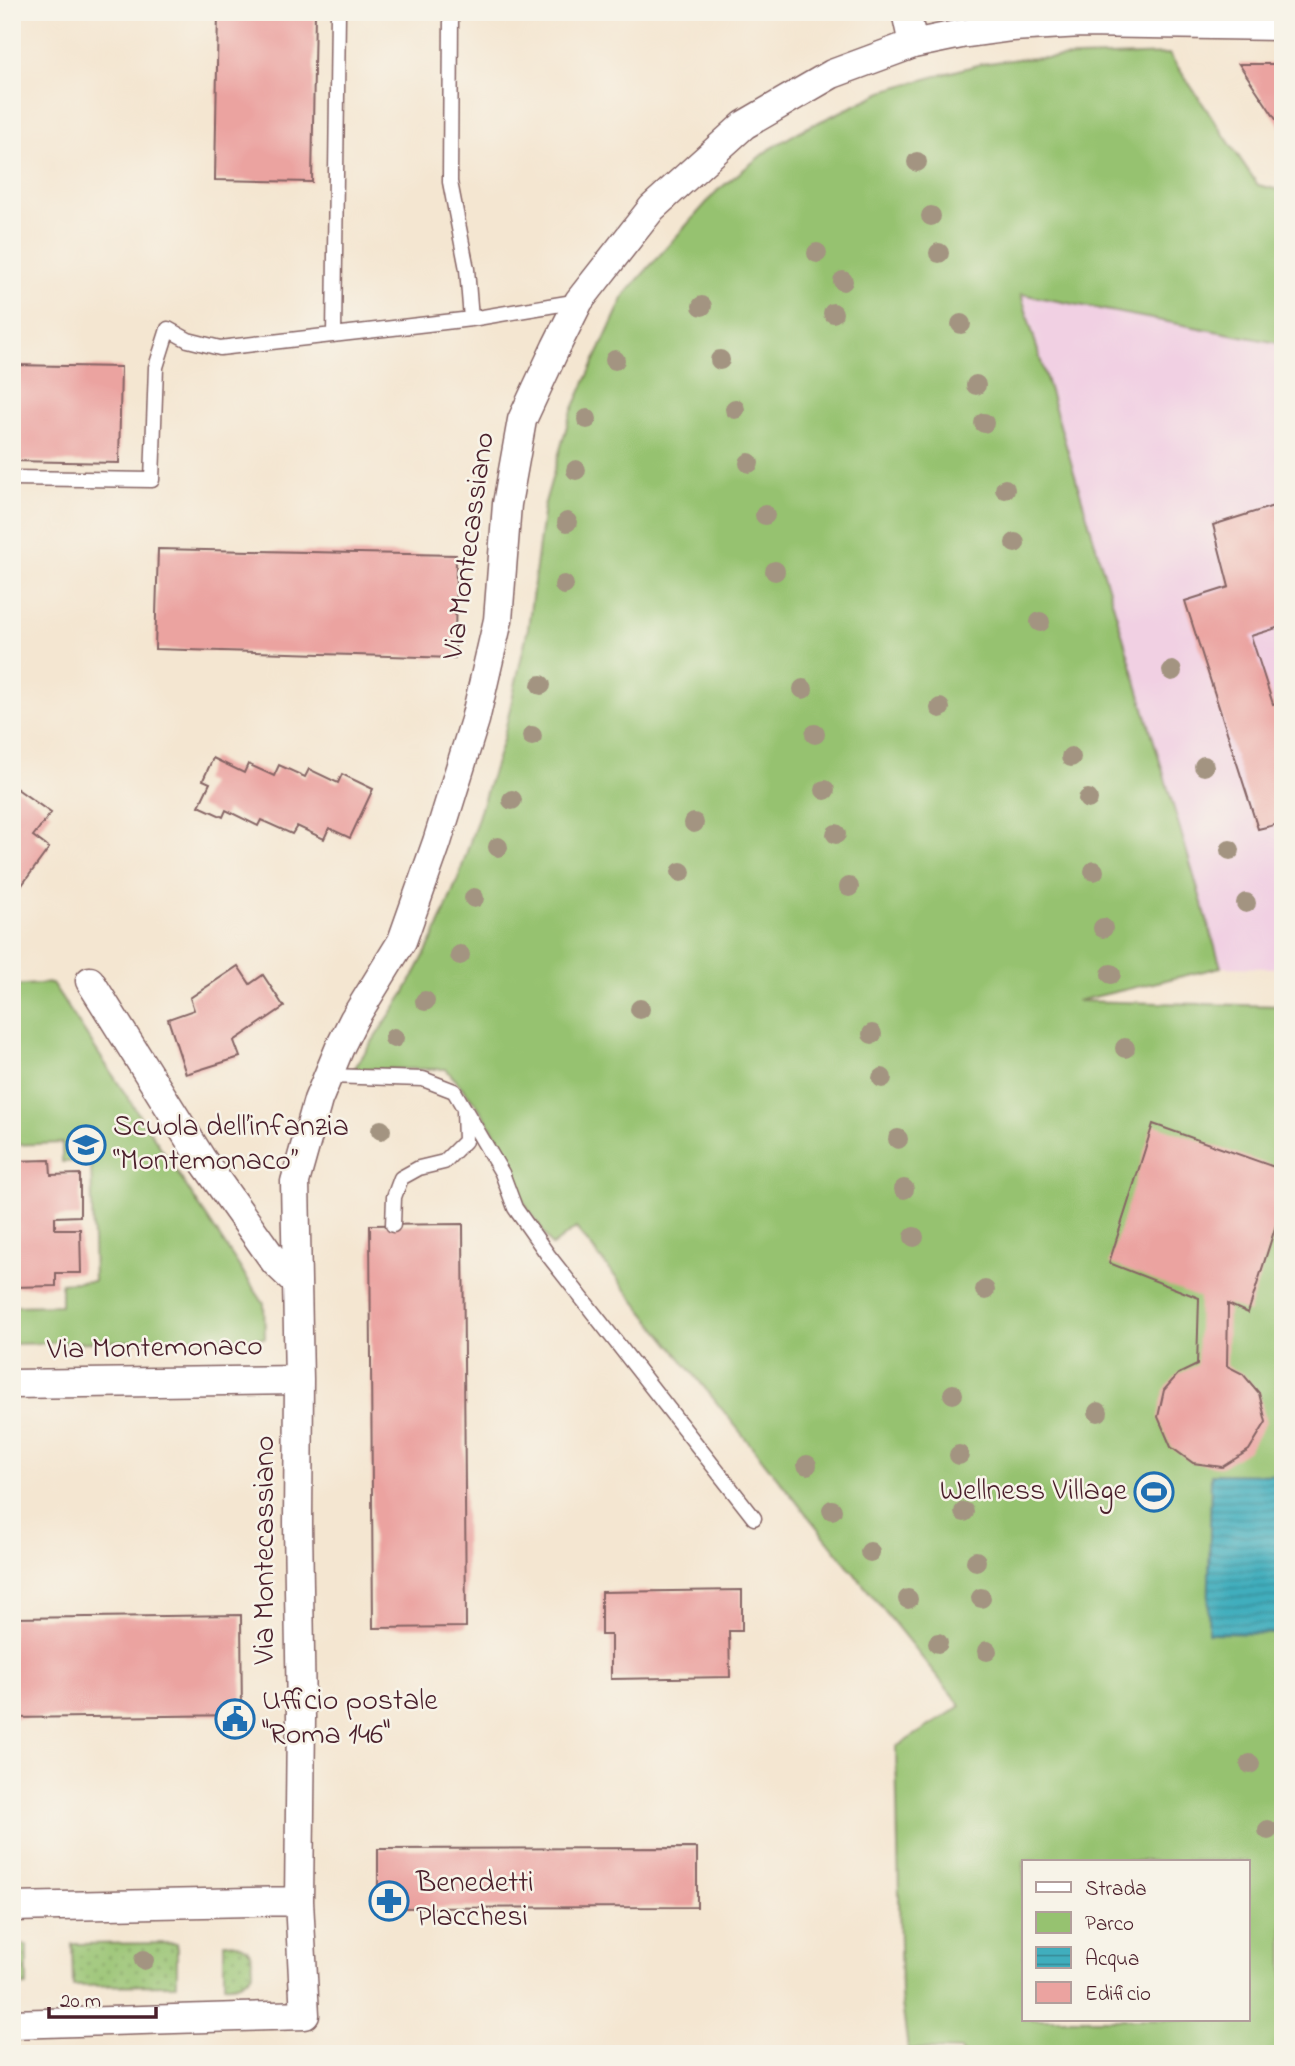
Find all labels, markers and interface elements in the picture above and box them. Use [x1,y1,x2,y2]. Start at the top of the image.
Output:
street label: Via Montecassiano [432,430,508,663]
place label: Scuola dell’infanzia “Montemonaco” [113,1106,349,1184]
school or university icon: Scuola dell’infanzia “Montemonaco” [65,1124,107,1166]
street label: Via Montemonaco [46,1325,263,1373]
street label: Via Montecassiano [244,1436,288,1665]
place label: Wellness Village [940,1470,1128,1514]
sports icon: Wellness Village [1133,1471,1175,1513]
place label: Ufficio postale "Roma 146" [262,1680,438,1758]
public building icon: Ufficio postale "Roma 146" [214,1698,256,1740]
legend [1022,1860,1250,2021]
place label: Benedetti Placchesi [415,1862,534,1940]
text: Strada [1085,1875,1147,1905]
pharmacy icon: Benedetti Placchesi [368,1880,410,1922]
text: Parco [1085,1910,1134,1940]
text: Acqua [1085,1945,1139,1975]
scale bar [49,1975,156,2019]
text: Edificio [1085,1980,1151,2010]
text: 20 m [60,1987,101,2017]

